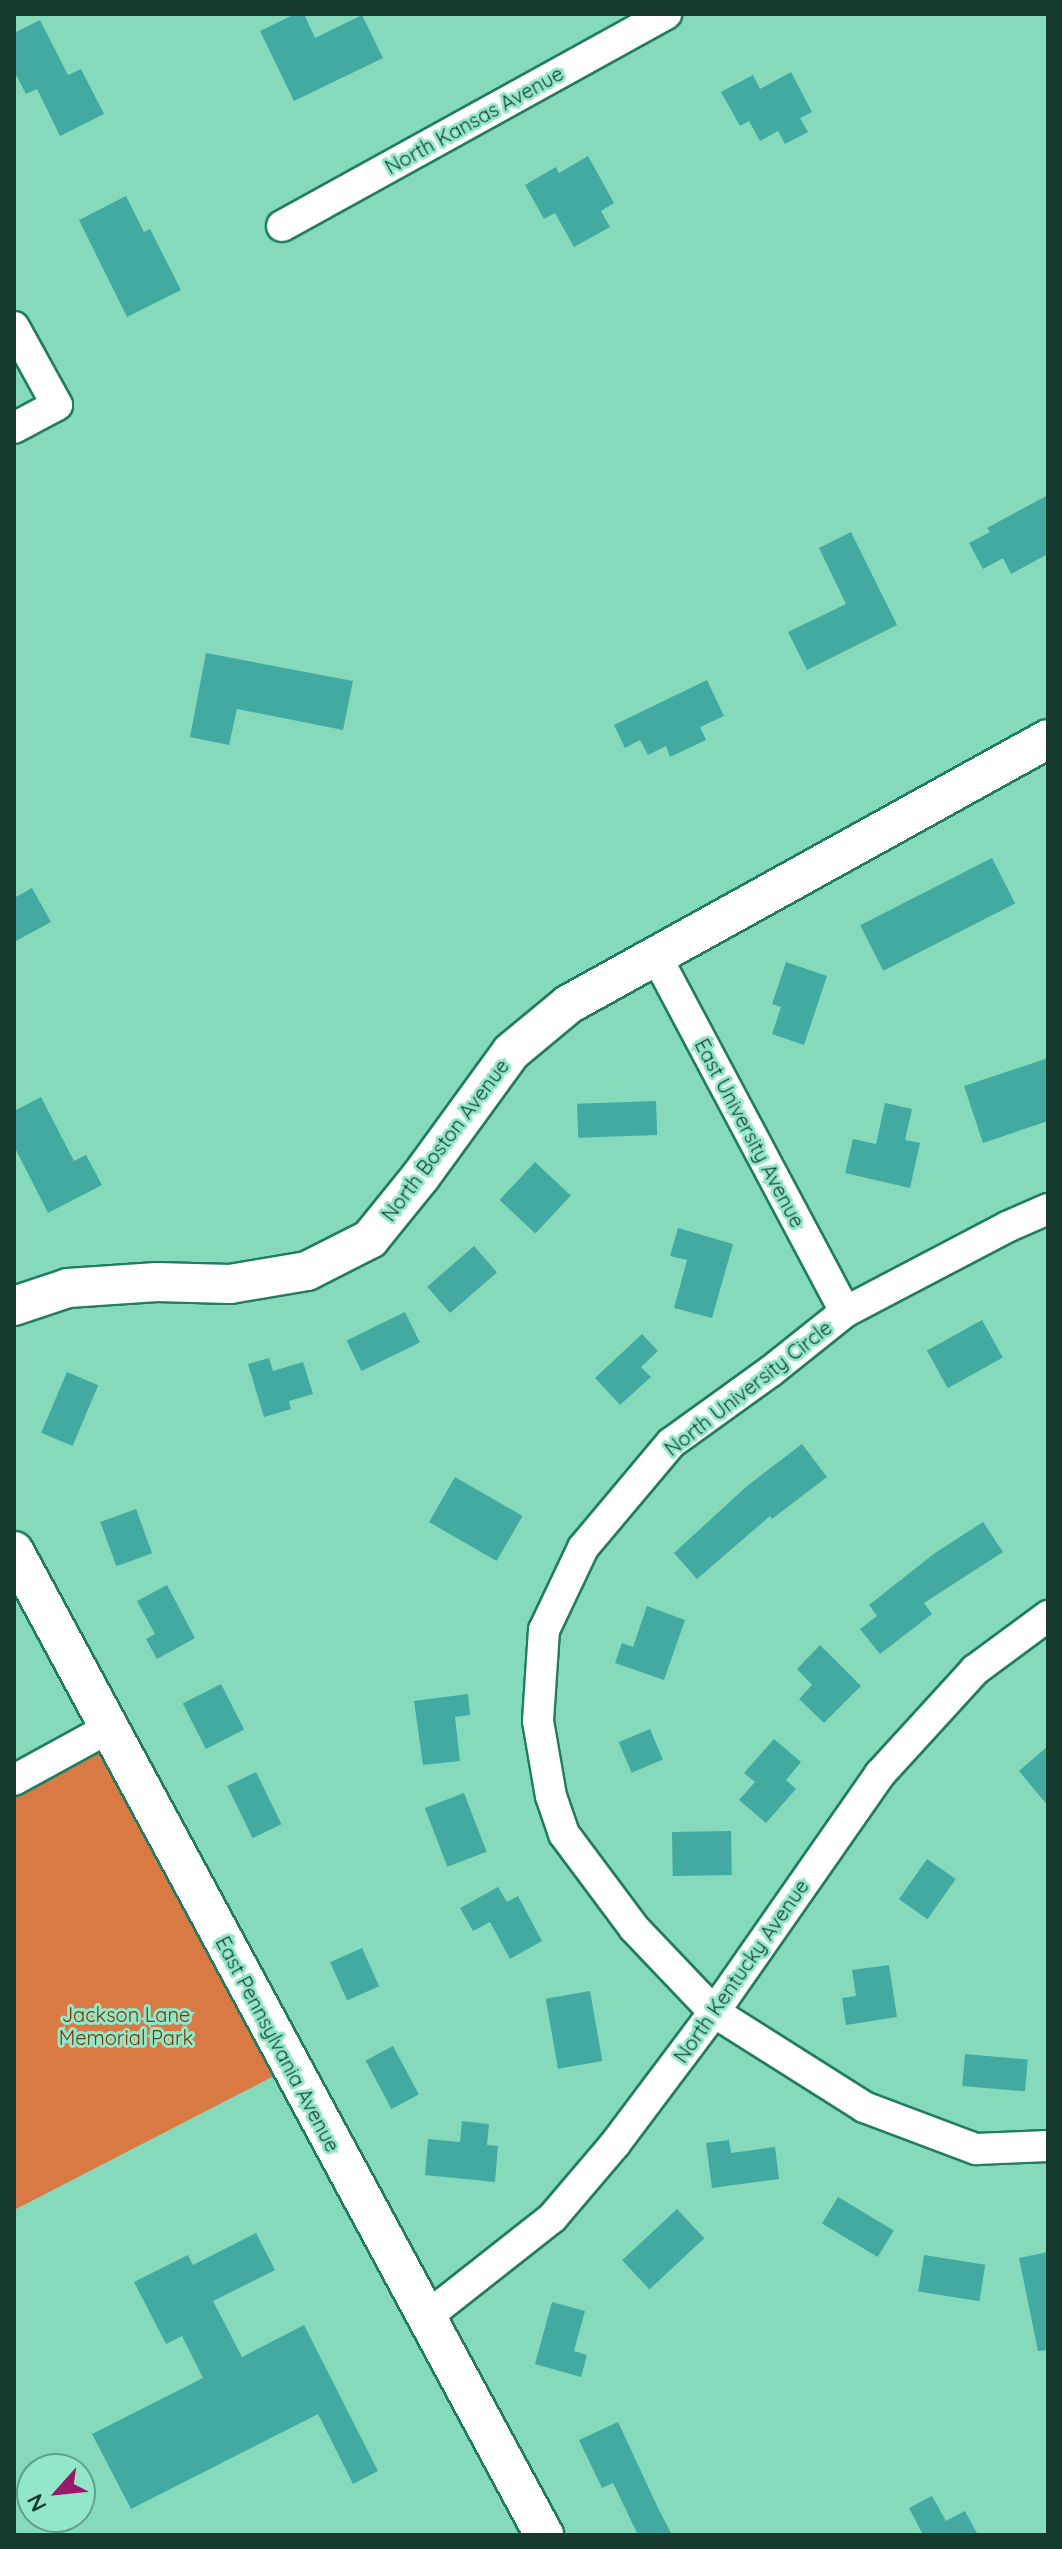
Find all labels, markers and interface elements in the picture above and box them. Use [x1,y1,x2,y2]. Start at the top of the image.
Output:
street label: North Kansas Avenue [381,61,567,179]
street label: East University Avenue [690,1035,810,1231]
street label: North Boston Avenue [376,1054,514,1226]
street label: North University Circle [660,1315,836,1461]
street label: North Kentucky Avenue [669,1875,813,2067]
street label: East Pennsylvania Avenue [211,1932,345,2156]
park label: Jackson Lane Memorial Park [59,2003,193,2050]
north arrow [16,2453,96,2533]
text: N [20,2489,53,2517]

